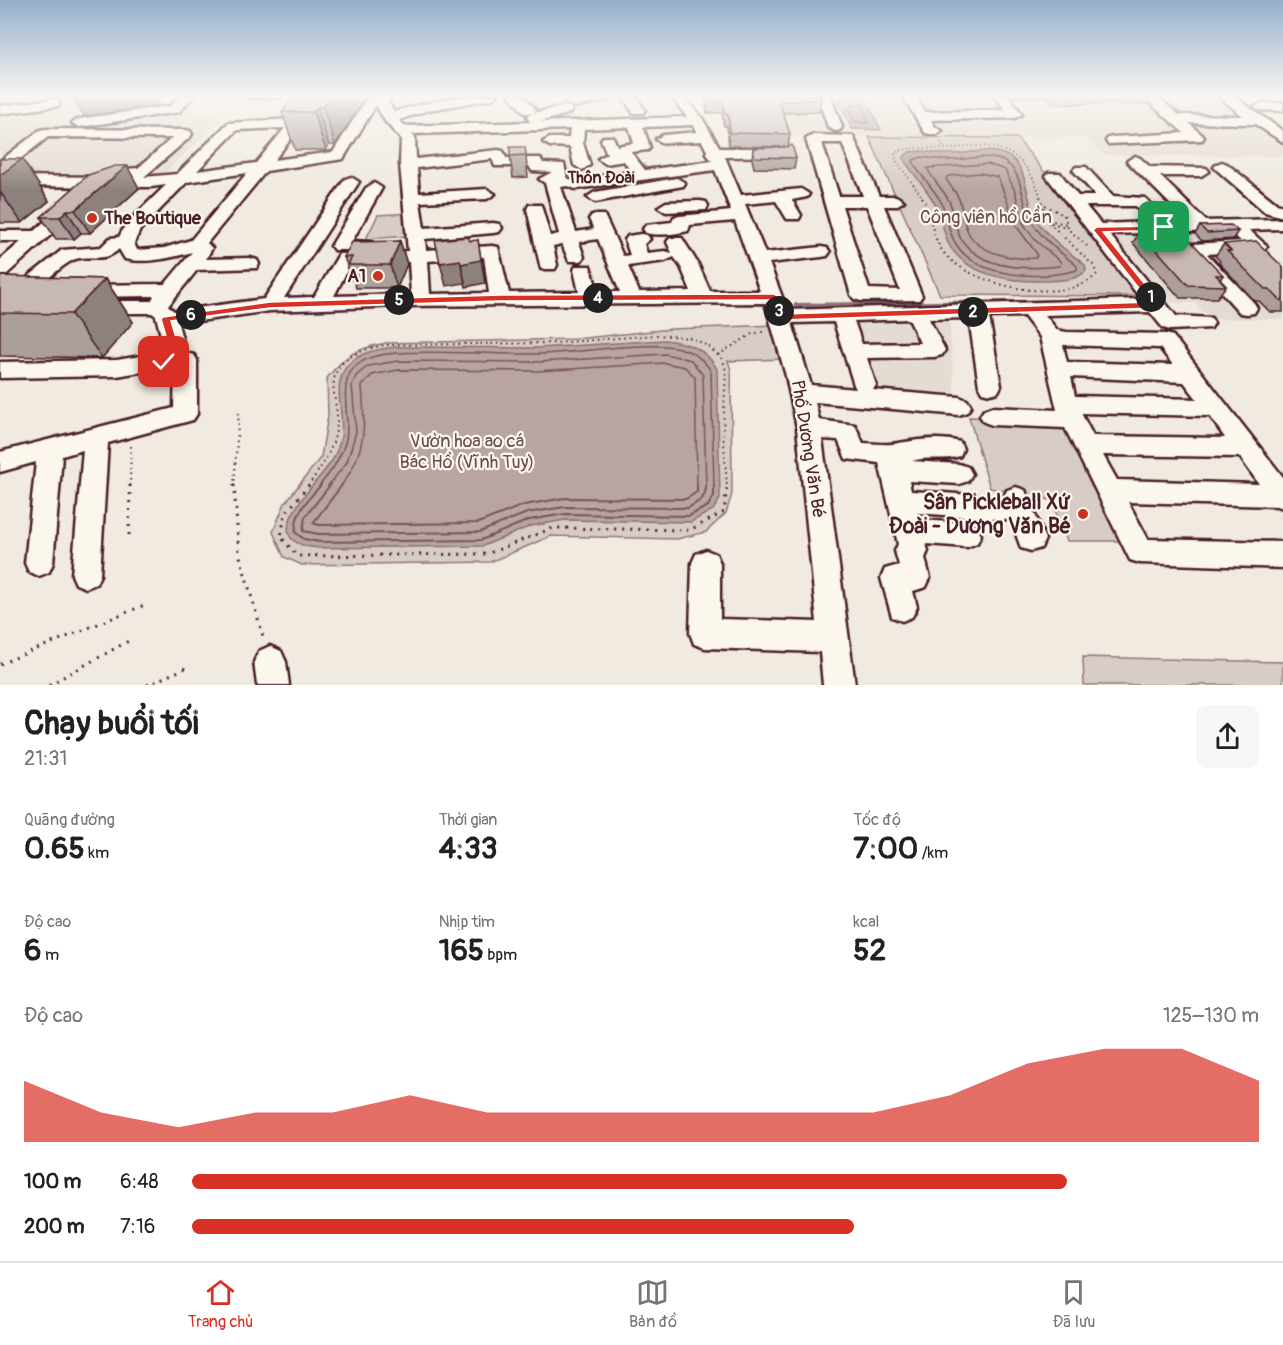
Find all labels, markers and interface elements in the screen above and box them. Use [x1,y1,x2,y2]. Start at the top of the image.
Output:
district label: Thôn Đoài [566,168,635,188]
pin [1138,201,1189,252]
park label: Công viên hồ Cần [920,205,1052,229]
place label: The Boutique [103,207,202,230]
icon: arrive [1147,210,1180,243]
marker: The Boutique [85,211,99,225]
place label: A1 [347,265,366,288]
marker: A1 [371,269,385,283]
pin: 1 [1136,282,1166,312]
pin: 4 [583,283,613,313]
pin: 5 [384,285,414,315]
text: 1 [1148,287,1154,307]
text: 4 [593,288,603,308]
text: 5 [395,290,403,310]
pin: 3 [764,296,794,326]
pin: 2 [958,297,988,327]
pin: 6 [176,300,206,330]
text: 3 [775,301,783,321]
text: 2 [969,302,977,322]
text: 6 [186,305,196,325]
pin [138,336,189,387]
icon: check [147,345,180,378]
street label: Phố Dương Văn Bé [786,378,830,520]
park label: Vườn hoa ao cá Bác Hồ (Vĩnh Tuy) [400,430,534,474]
place label: Sân Pickleball Xứ Đoài - Dương Văn Bé [889,489,1071,540]
marker: Sân Pickleball Xứ Đoài - Dương Văn Bé [1076,507,1090,521]
text: Chạy buổi tối [24,703,199,744]
button: share [1196,705,1259,768]
text: 21:31 [24,746,67,771]
text: Quãng đường [24,810,115,830]
text: Thời gian [439,810,497,830]
text: Tốc độ [853,810,901,830]
text: 0.65 [24,830,85,867]
text: 4:33 [439,830,498,867]
text: 7:00 [853,830,918,867]
text: km [85,843,109,863]
text: /km [918,843,948,863]
text: Độ cao [24,912,71,932]
text: Nhịp tim [439,912,495,932]
text: kcal [853,912,879,932]
text: 6 [24,932,41,969]
text: 165 [439,932,484,969]
text: 52 [853,932,886,969]
text: m [41,945,59,965]
text: bpm [484,945,517,965]
text: Độ cao [24,1003,83,1028]
text: 125–130 m [1163,1003,1259,1028]
text: 100 m [24,1169,81,1194]
text: 6:48 [120,1169,159,1194]
text: 200 m [24,1214,85,1239]
text: 7:16 [120,1214,155,1239]
tab: Trang chủ [188,1276,253,1332]
tab: Bản đồ [629,1276,677,1332]
tab: Đã lưu [1053,1276,1095,1332]

